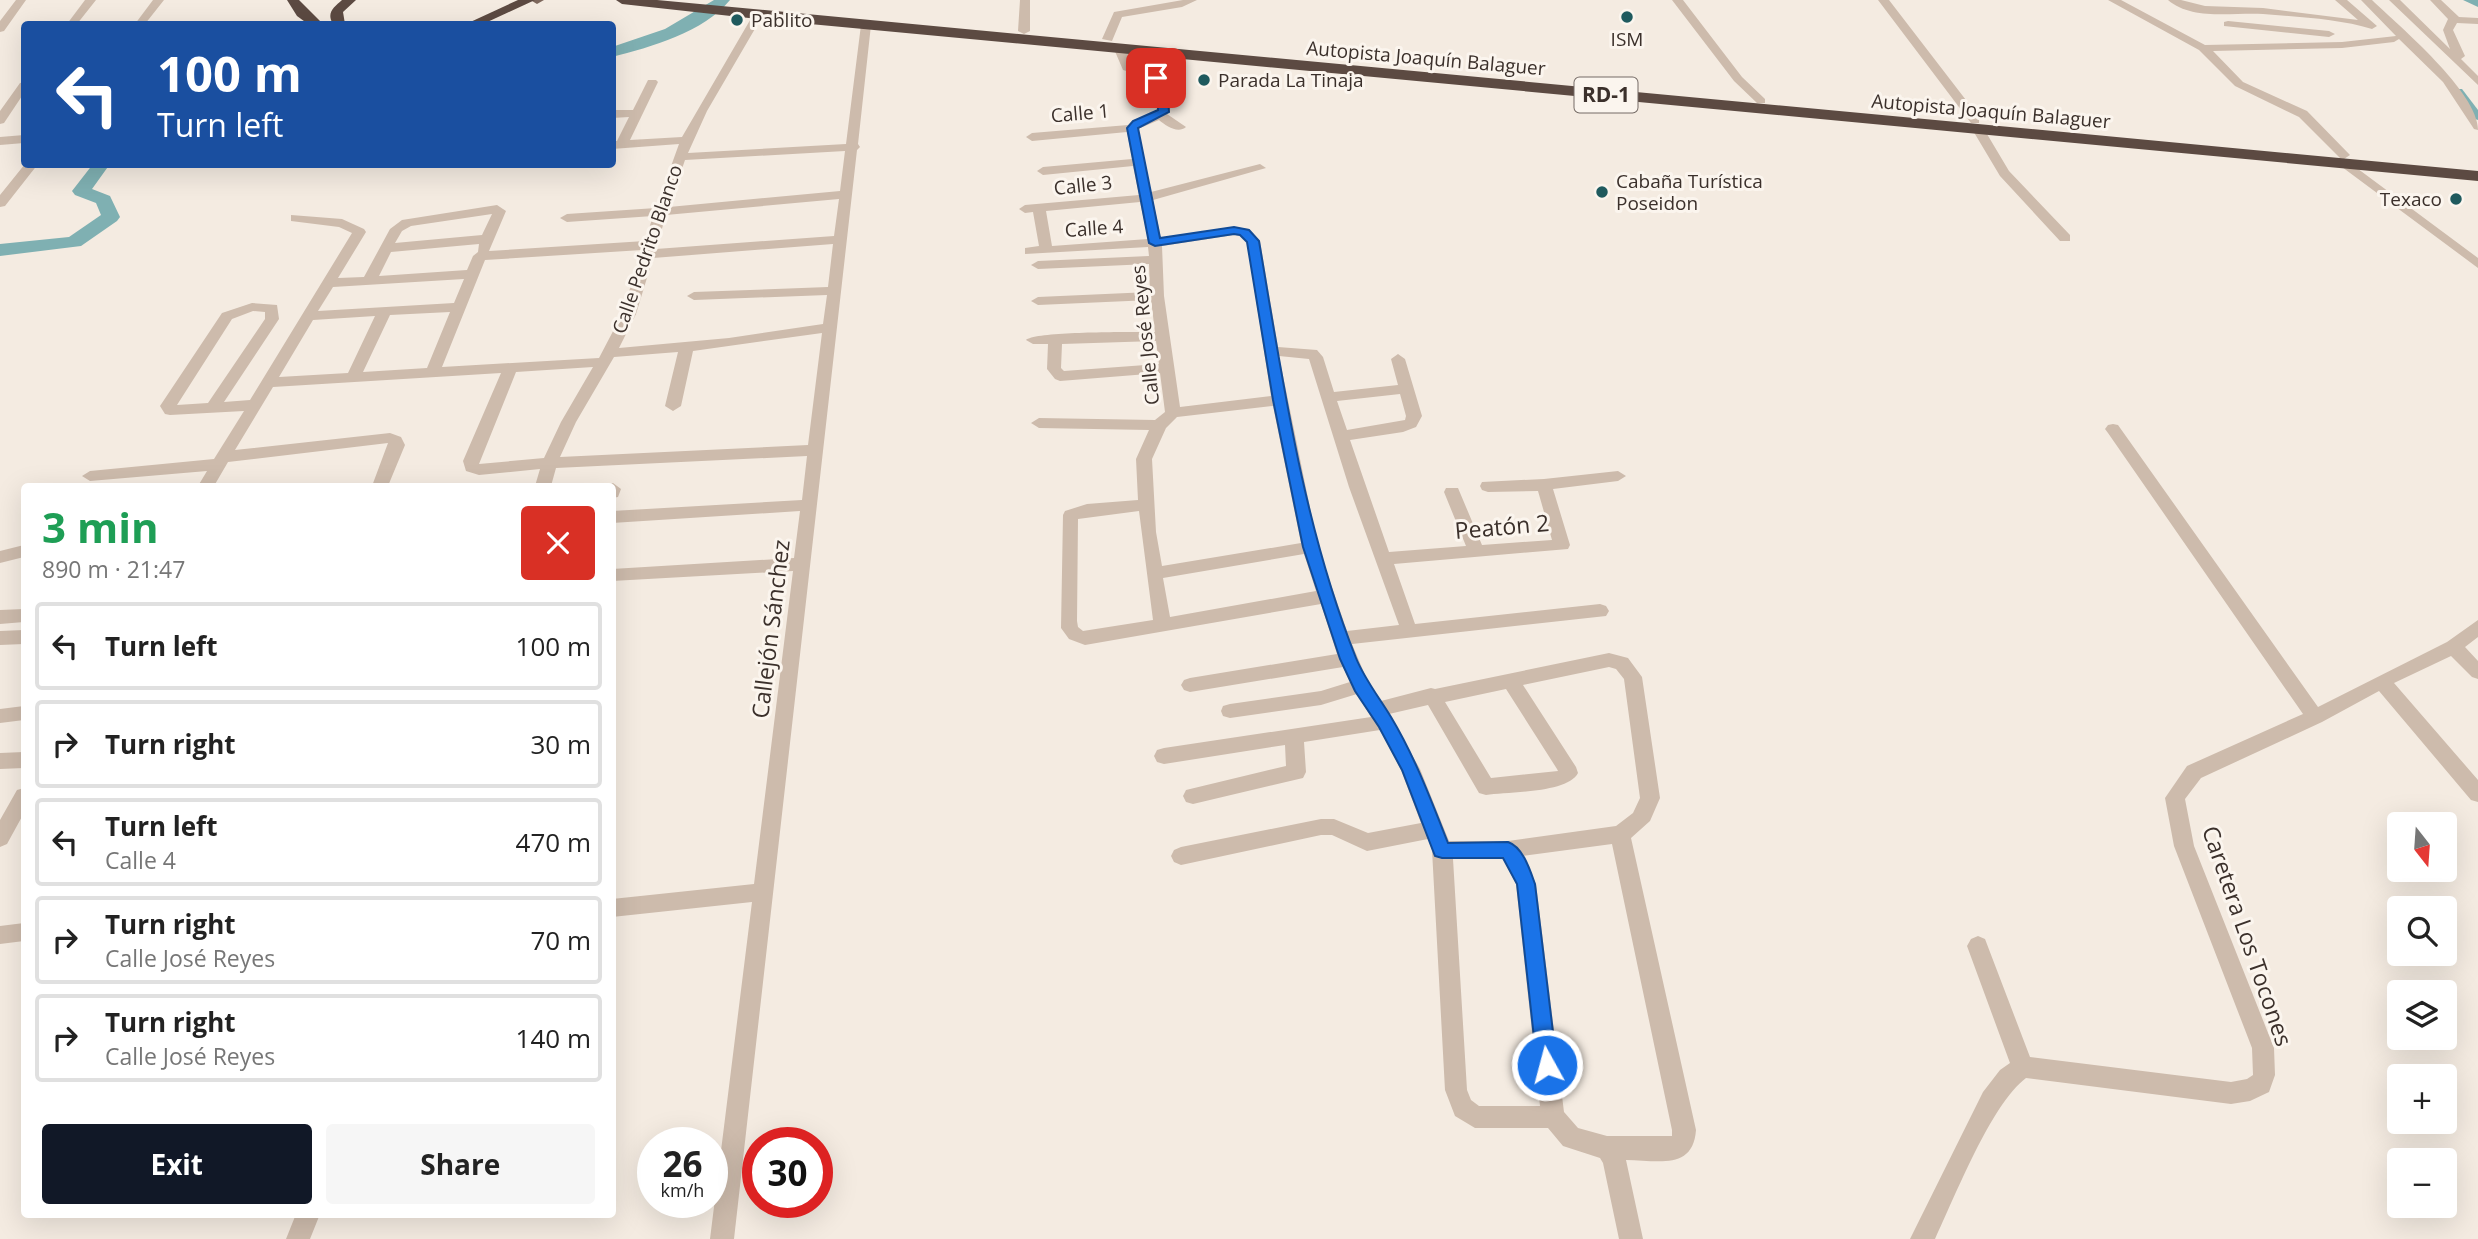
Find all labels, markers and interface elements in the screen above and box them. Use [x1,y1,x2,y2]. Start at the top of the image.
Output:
place label: Pablito [751,7,812,33]
marker: ISM [1619,9,1635,25]
marker: Pablito [729,12,745,28]
place label: ISM [1611,26,1643,52]
street label: Autopista Joaquín Balaguer [1305,35,1547,81]
text: 100 m [157,40,302,106]
pin [1126,48,1186,108]
icon: left [42,49,133,140]
icon: arrive [1137,59,1175,97]
place label: Parada La Tinaja [1218,67,1364,93]
marker: Parada La Tinaja [1196,72,1212,88]
road number: RD-1 [1574,78,1638,112]
street label: Autopista Joaquín Balaguer [1870,88,2112,134]
street label: Calle 1 [1050,97,1110,129]
text: Turn left [157,103,283,146]
street label: Calle Pedrito Blanco [606,161,688,337]
place label: Cabaña Turística Poseidon [1616,168,1763,216]
street label: Calle 3 [1053,169,1113,201]
marker: Cabaña Turística Poseidon [1594,184,1610,200]
place label: Texaco [2380,186,2442,212]
marker: Texaco [2448,191,2464,207]
street label: Calle 4 [1064,213,1124,243]
street label: Calle José Reyes [1125,264,1165,406]
text: 3 min [42,498,159,555]
button: close [521,506,595,580]
street label: Peatón 2 [1453,506,1551,546]
street label: Callejón Sánchez [743,538,797,720]
text: 890 m · 21:47 [42,553,185,585]
icon: left [46,627,84,665]
text: Turn left [105,628,217,664]
text: 100 m [516,628,591,664]
icon: right [46,725,84,763]
text: Turn right [105,726,236,762]
text: 30 m [530,726,591,762]
text: Turn left [105,808,217,844]
north arrow [2387,812,2457,882]
map controls [2387,812,2457,1218]
street label: Caretera Los Tocones [2195,821,2301,1050]
icon: left [46,823,84,861]
text: 470 m [516,824,591,860]
text: Calle 4 [105,844,176,876]
button: search [2387,896,2457,966]
text: Turn right [105,906,236,942]
icon: right [46,921,84,959]
text: 70 m [530,922,591,958]
text: Calle José Reyes [105,942,275,974]
button: layers [2387,980,2457,1050]
text: Turn right [105,1004,236,1040]
icon: right [46,1019,84,1057]
text: 140 m [516,1020,591,1056]
position arrow [1510,1028,1584,1102]
text: Calle José Reyes [105,1040,275,1072]
button: + [2387,1064,2457,1134]
button: Exit [42,1124,312,1204]
button: Share [326,1124,595,1204]
speed limit sign: 30 [742,1127,833,1218]
text: 26 [662,1140,703,1187]
button: − [2387,1148,2457,1218]
text: km/h [661,1178,704,1202]

